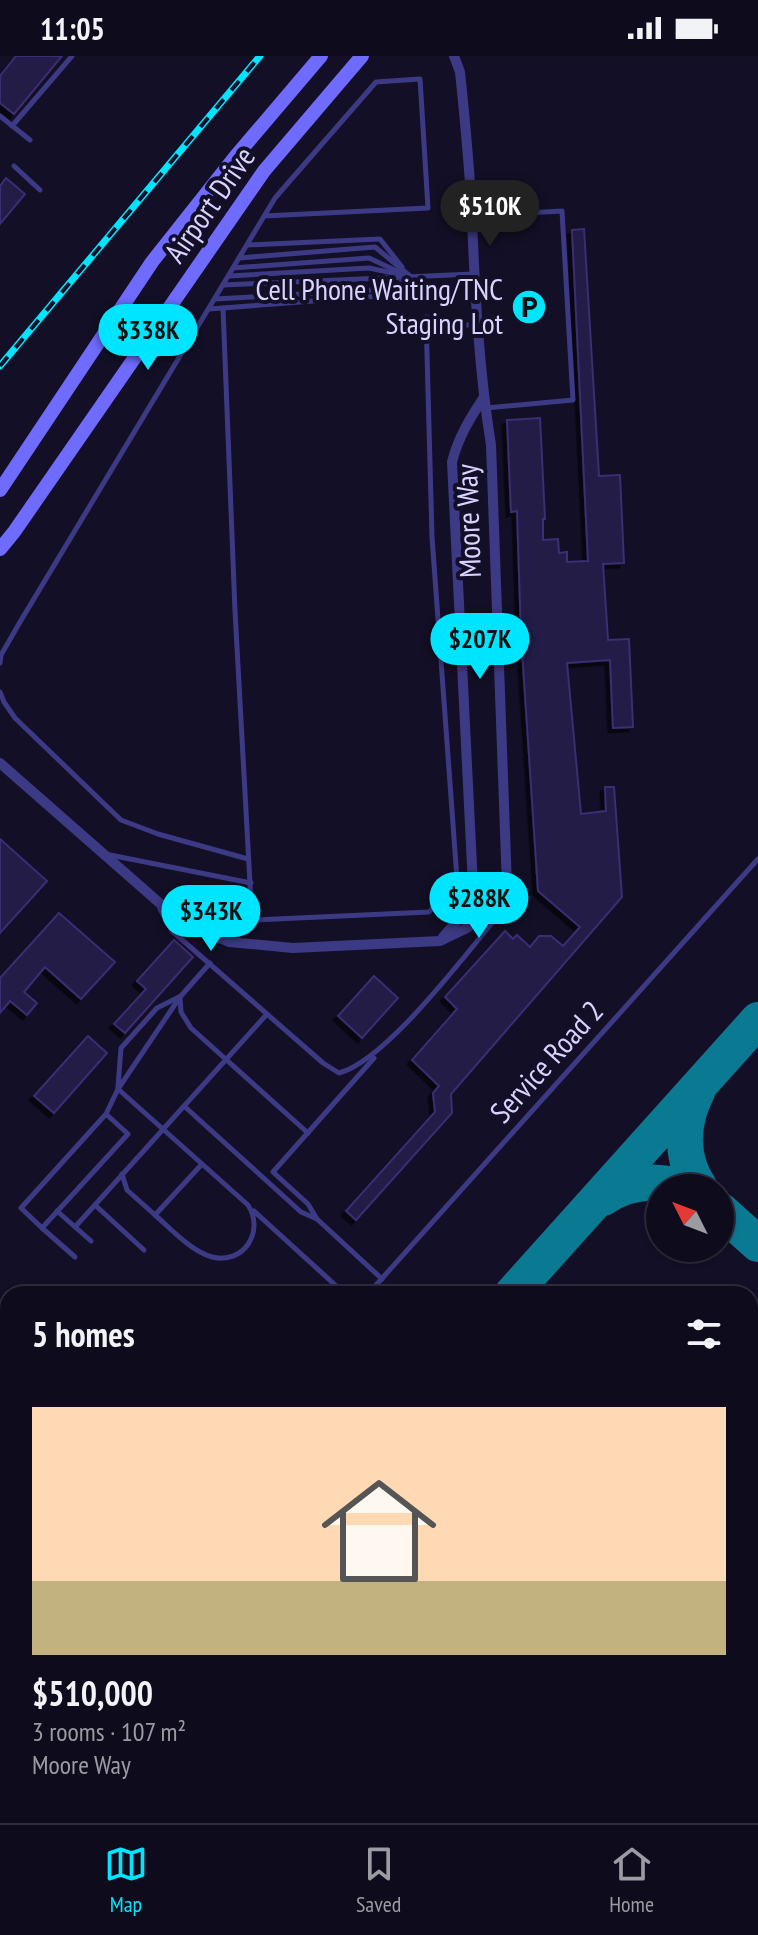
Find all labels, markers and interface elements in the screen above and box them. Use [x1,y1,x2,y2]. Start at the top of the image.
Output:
text: 11:05 [40,9,105,48]
street label: Airport Drive [155,138,263,270]
pin: $510K [434,180,546,248]
text: $510K [458,189,522,222]
place label: Cell Phone Waiting/TNC Staging Lot [256,269,504,342]
parking icon: Cell Phone Waiting/TNC Staging Lot [510,288,548,326]
pin: $338K [92,304,204,372]
text: $338K [116,313,180,346]
street label: Moore Way [446,463,489,579]
pin: $207K [424,613,536,681]
text: $207K [448,622,512,655]
pin: $288K [423,872,535,940]
text: $288K [447,881,511,914]
pin: $343K [155,885,267,953]
text: $343K [179,894,243,927]
street label: Service Road 2 [481,992,611,1130]
north arrow [646,1174,734,1262]
map controls [646,1174,734,1262]
text: 5 homes [32,1312,135,1356]
icon: filters [682,1312,726,1356]
icon: home [307,1459,451,1603]
text: $510,000 [32,1671,153,1715]
text: 3 rooms · 107 m² [32,1715,186,1748]
text: Moore Way [32,1748,131,1781]
tab: Map [104,1842,148,1918]
tab: Saved [356,1842,401,1918]
tab: Home [609,1842,654,1918]

